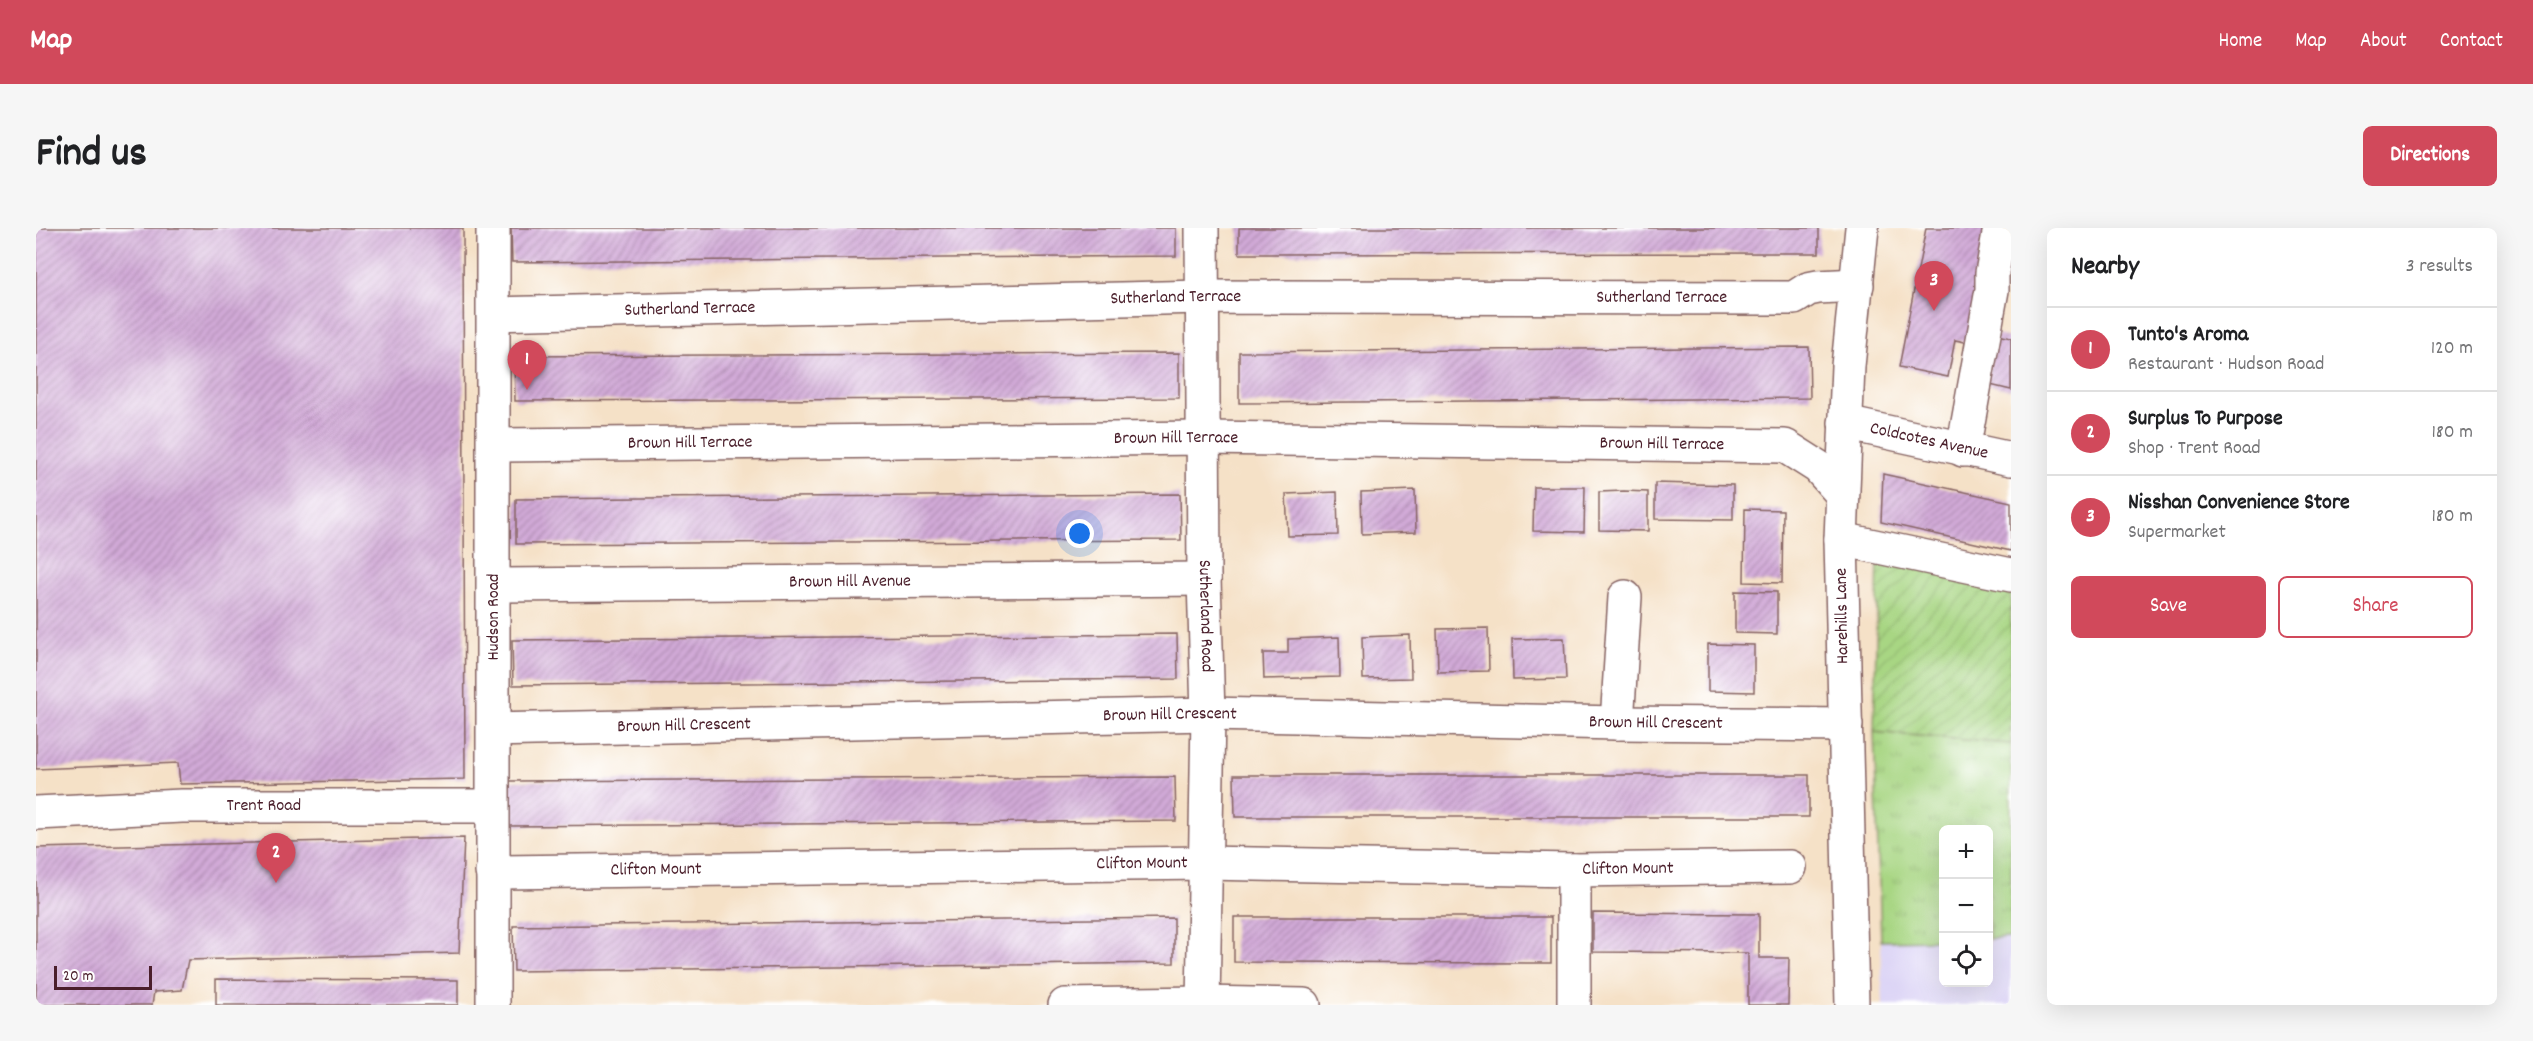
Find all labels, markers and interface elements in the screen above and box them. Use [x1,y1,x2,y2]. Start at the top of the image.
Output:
text: Map [30,22,72,62]
text: Home [2218,27,2262,57]
text: Map [2295,27,2327,57]
text: About [2360,27,2407,57]
text: Contact [2440,27,2503,57]
text: Find us [36,126,147,186]
button: Directions [2363,126,2497,186]
text: Nearby [2071,249,2139,286]
text: 3 results [2406,253,2473,281]
pin: 3 [1914,262,1954,311]
street label: Sutherland Terrace [1110,284,1241,312]
street label: Sutherland Terrace [1596,285,1727,310]
street label: Sutherland Terrace [624,295,756,323]
text: Tunto's Aroma [2128,320,2248,351]
text: 1 [2088,335,2093,363]
text: 120 m [2431,335,2473,363]
pin: 1 [508,340,546,390]
text: Restaurant · Hudson Road [2128,351,2324,379]
text: Surplus To Purpose [2128,404,2283,435]
street label: Coldcotes Avenue [1868,416,1991,466]
text: 2 [2086,419,2095,447]
text: 180 m [2431,419,2473,447]
street label: Brown Hill Terrace [1114,425,1239,451]
street label: Brown Hill Terrace [628,430,753,456]
street label: Brown Hill Terrace [1599,431,1724,458]
text: Shop · Trent Road [2128,435,2261,463]
text: Nisshan Convenience Store [2128,488,2350,519]
text: 3 [2086,503,2095,531]
text: 180 m [2431,503,2473,531]
your location [1065,519,1094,548]
text: Supermarket [2128,519,2226,547]
street label: Sutherland Road [1191,560,1219,673]
street label: Harehills Lane [1830,568,1856,664]
street label: Brown Hill Avenue [789,569,911,595]
street label: Hudson Road [482,573,507,661]
button: Save [2071,576,2266,638]
button: Share [2278,576,2473,638]
street label: Brown Hill Crescent [1103,701,1237,729]
street label: Brown Hill Crescent [1589,710,1723,736]
street label: Brown Hill Crescent [617,712,751,740]
street label: Trent Road [227,794,301,819]
map controls [1939,825,1993,987]
button: + [1939,825,1993,879]
pin: 2 [256,834,296,883]
street label: Clifton Mount [1096,851,1188,877]
street label: Clifton Mount [1582,856,1674,882]
street label: Clifton Mount [610,857,702,883]
button: − [1939,879,1993,933]
button: locate [1939,933,1993,987]
scale bar [54,963,152,990]
text: 20 m [63,965,93,988]

